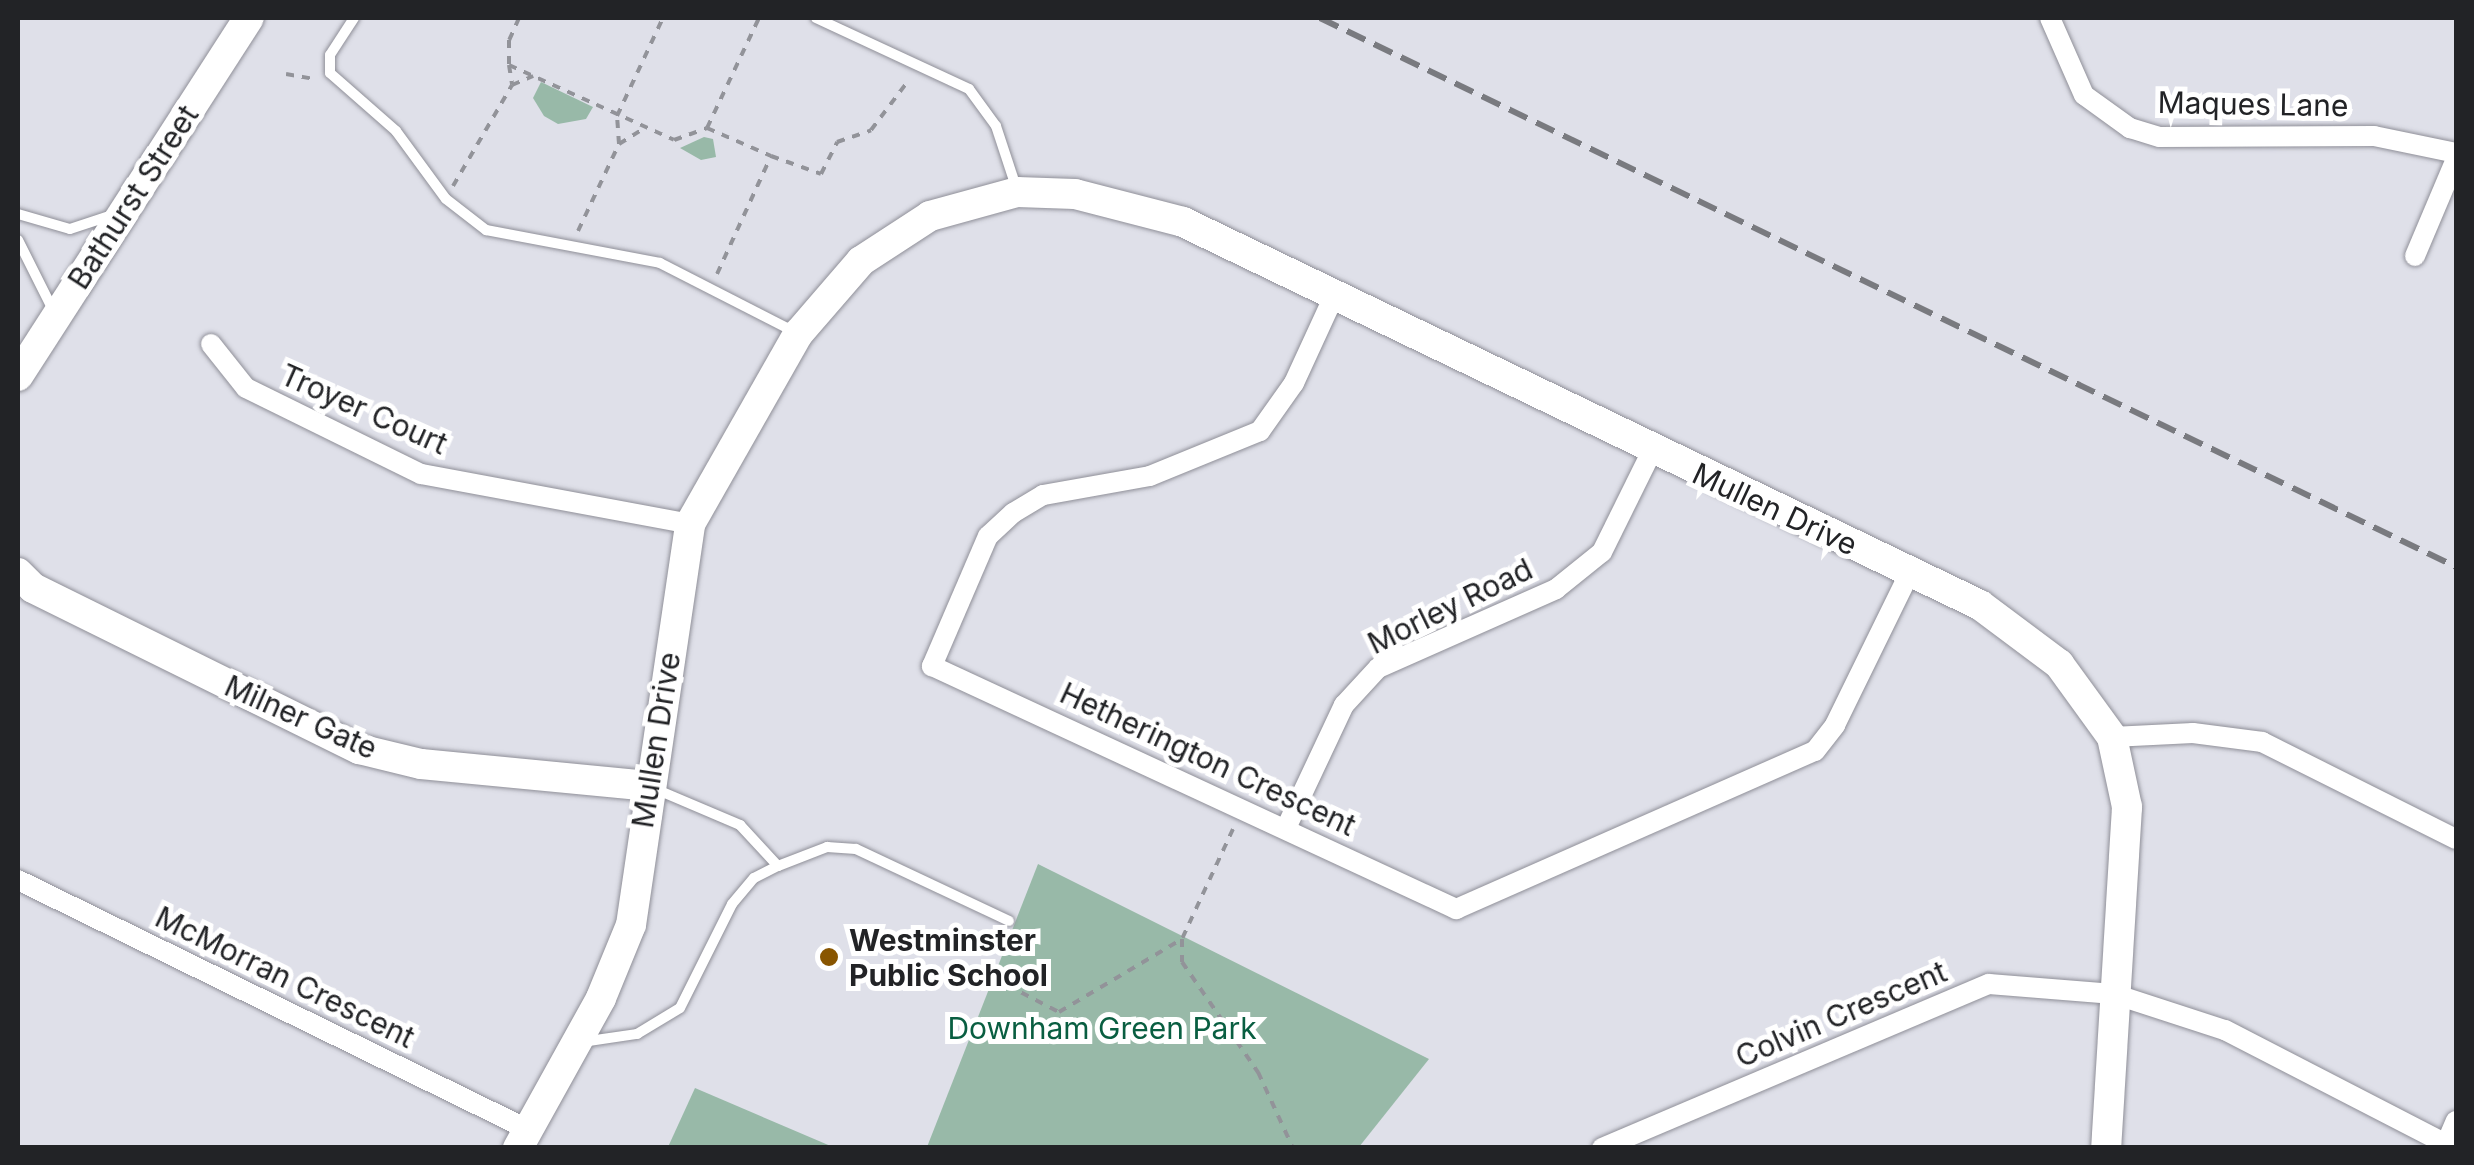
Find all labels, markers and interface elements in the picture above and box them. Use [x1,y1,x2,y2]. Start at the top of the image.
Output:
street label: Maques Lane [2157,84,2349,124]
street label: Bathurst Street [60,98,206,296]
street label: Troyer Court [275,356,453,462]
street label: Mullen Drive [1687,455,1863,563]
street label: Morley Road [1362,551,1538,661]
street label: Mullen Drive [624,650,688,830]
street label: Milner Gate [219,667,383,767]
street label: Hetherington Crescent [1055,675,1361,843]
street label: McMorran Crescent [150,899,420,1055]
place label: Westminster Public School [849,922,1048,992]
marker: Westminster Public School [818,946,840,968]
street label: Colvin Crescent [1730,953,1952,1075]
park label: Downham Green Park [947,1010,1257,1046]

